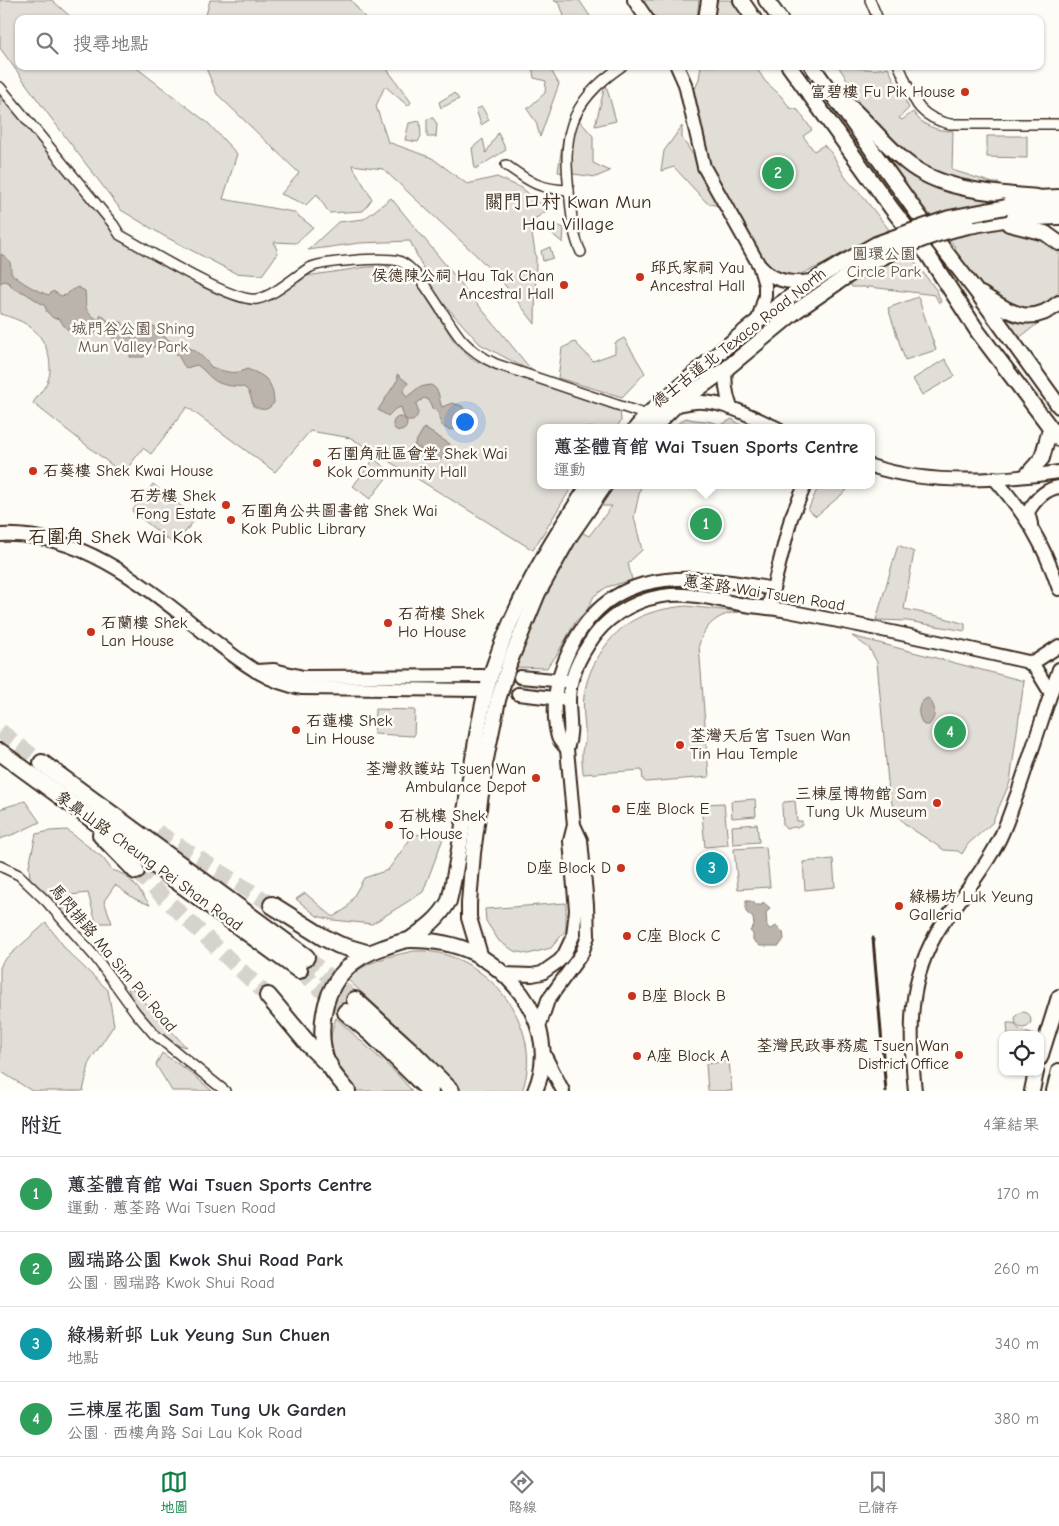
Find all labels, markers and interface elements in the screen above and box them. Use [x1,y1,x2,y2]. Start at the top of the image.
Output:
search box [15,15,1044,70]
icon: search [33,29,61,57]
text: 搜尋地點 [73,33,149,55]
place label: 富碧樓 Fu Pik House [810,83,955,101]
marker: 富碧樓 Fu Pik House [959,86,971,98]
pin: 2 [762,154,794,192]
district label: 關門口村 Kwan Mun Hau Village [485,191,651,235]
park label: 圓環公園 Circle Park [847,245,922,281]
place label: 邱氏家祠 Yau Ancestral Hall [650,259,745,295]
street label: 德士古道北 Texaco Road North [648,264,830,412]
place label: 侯德陳公祠 Hau Tak Chan Ancestral Hall [372,267,554,303]
marker: 邱氏家祠 Yau Ancestral Hall [634,271,646,283]
marker: 侯德陳公祠 Hau Tak Chan Ancestral Hall [558,279,570,291]
park label: 城門谷公園 Shing Mun Valley Park [71,320,195,356]
your location [452,409,478,435]
popup [537,424,875,489]
text: 蕙荃體育館 Wai Tsuen Sports Centre [554,436,858,458]
place label: 石圍角社區會堂 Shek Wai Kok Community Hall [327,445,508,481]
marker: 石圍角社區會堂 Shek Wai Kok Community Hall [311,457,323,469]
text: 運動 [554,461,586,479]
place label: 石葵樓 Shek Kwai House [43,462,213,480]
marker: 石葵樓 Shek Kwai House [27,465,39,477]
place label: 石芳樓 Shek Fong Estate [129,487,216,523]
marker: 石芳樓 Shek Fong Estate [220,499,232,511]
place label: 石圍角公共圖書館 Shek Wai Kok Public Library [241,502,438,538]
pin: 1 [690,505,722,543]
marker: 石圍角公共圖書館 Shek Wai Kok Public Library [225,514,237,526]
district label: 石圍角 Shek Wai Kok [28,526,203,548]
street label: 蕙荃路 Wai Tsuen Road [682,571,846,615]
place label: 石荷樓 Shek Ho House [398,605,485,641]
place label: 石蘭樓 Shek Lan House [101,614,188,650]
marker: 石荷樓 Shek Ho House [382,617,394,629]
marker: 石蘭樓 Shek Lan House [85,626,97,638]
place label: 石蓮樓 Shek Lin House [306,712,393,748]
pin: 4 [934,713,966,751]
marker: 石蓮樓 Shek Lin House [290,724,302,736]
place label: 荃灣天后宮 Tsuen Wan Tin Hau Temple [690,727,851,763]
marker: 荃灣天后宮 Tsuen Wan Tin Hau Temple [674,739,686,751]
place label: 荃灣救護站 Tsuen Wan Ambulance Depot [365,760,526,796]
marker: 荃灣救護站 Tsuen Wan Ambulance Depot [530,772,542,784]
place label: 三棟屋博物館 Sam Tung Uk Museum [795,785,927,821]
street label: 象鼻山路 Cheung Pei Shan Road [52,787,246,935]
marker: 三棟屋博物館 Sam Tung Uk Museum [931,797,943,809]
place label: E座 Block E [626,800,710,818]
marker: E座 Block E [610,803,622,815]
place label: 石桃樓 Shek To House [399,807,486,843]
marker: 石桃樓 Shek To House [383,819,395,831]
pin: 3 [696,849,728,887]
place label: D座 Block D [527,859,611,877]
marker: D座 Block D [615,862,627,874]
street label: 馬閃排路 Ma Sim Pai Road [46,880,180,1036]
place label: 綠楊坊 Luk Yeung Galleria [909,888,1033,924]
marker: 綠楊坊 Luk Yeung Galleria [893,900,905,912]
place label: C座 Block C [637,927,721,945]
marker: C座 Block C [621,930,633,942]
place label: B座 Block B [642,987,726,1005]
marker: B座 Block B [626,990,638,1002]
map controls [999,1031,1044,1076]
button: locate [999,1031,1044,1076]
place label: 荃灣民政事務處 Tsuen Wan District Office [756,1037,949,1073]
place label: A座 Block A [647,1047,730,1065]
marker: 荃灣民政事務處 Tsuen Wan District Office [953,1049,965,1061]
marker: A座 Block A [631,1050,643,1062]
text: 附近 [20,1113,62,1137]
text: 4筆結果 [983,1116,1039,1134]
text: 蕙荃體育館 Wai Tsuen Sports Centre [67,1174,372,1196]
text: 1 [33,1185,39,1203]
text: 170 m [997,1185,1039,1203]
text: 運動 · 蕙荃路 Wai Tsuen Road [67,1199,276,1217]
text: 國瑞路公園 Kwok Shui Road Park [67,1249,343,1271]
text: 2 [32,1260,40,1278]
text: 260 m [994,1260,1039,1278]
text: 公園 · 國瑞路 Kwok Shui Road [67,1274,275,1292]
text: 綠楊新邨 Luk Yeung Sun Chuen [67,1324,330,1346]
text: 3 [32,1335,40,1353]
text: 340 m [995,1335,1039,1353]
text: 地點 [67,1349,99,1367]
text: 三棟屋花園 Sam Tung Uk Garden [67,1399,346,1421]
text: 4 [32,1410,40,1428]
text: 380 m [994,1410,1039,1428]
text: 公園 · 西樓角路 Sai Lau Kok Road [67,1424,302,1442]
tab: 地圖 [160,1468,188,1516]
tab: 路線 [508,1468,536,1516]
tab: 已儲存 [857,1468,899,1516]

